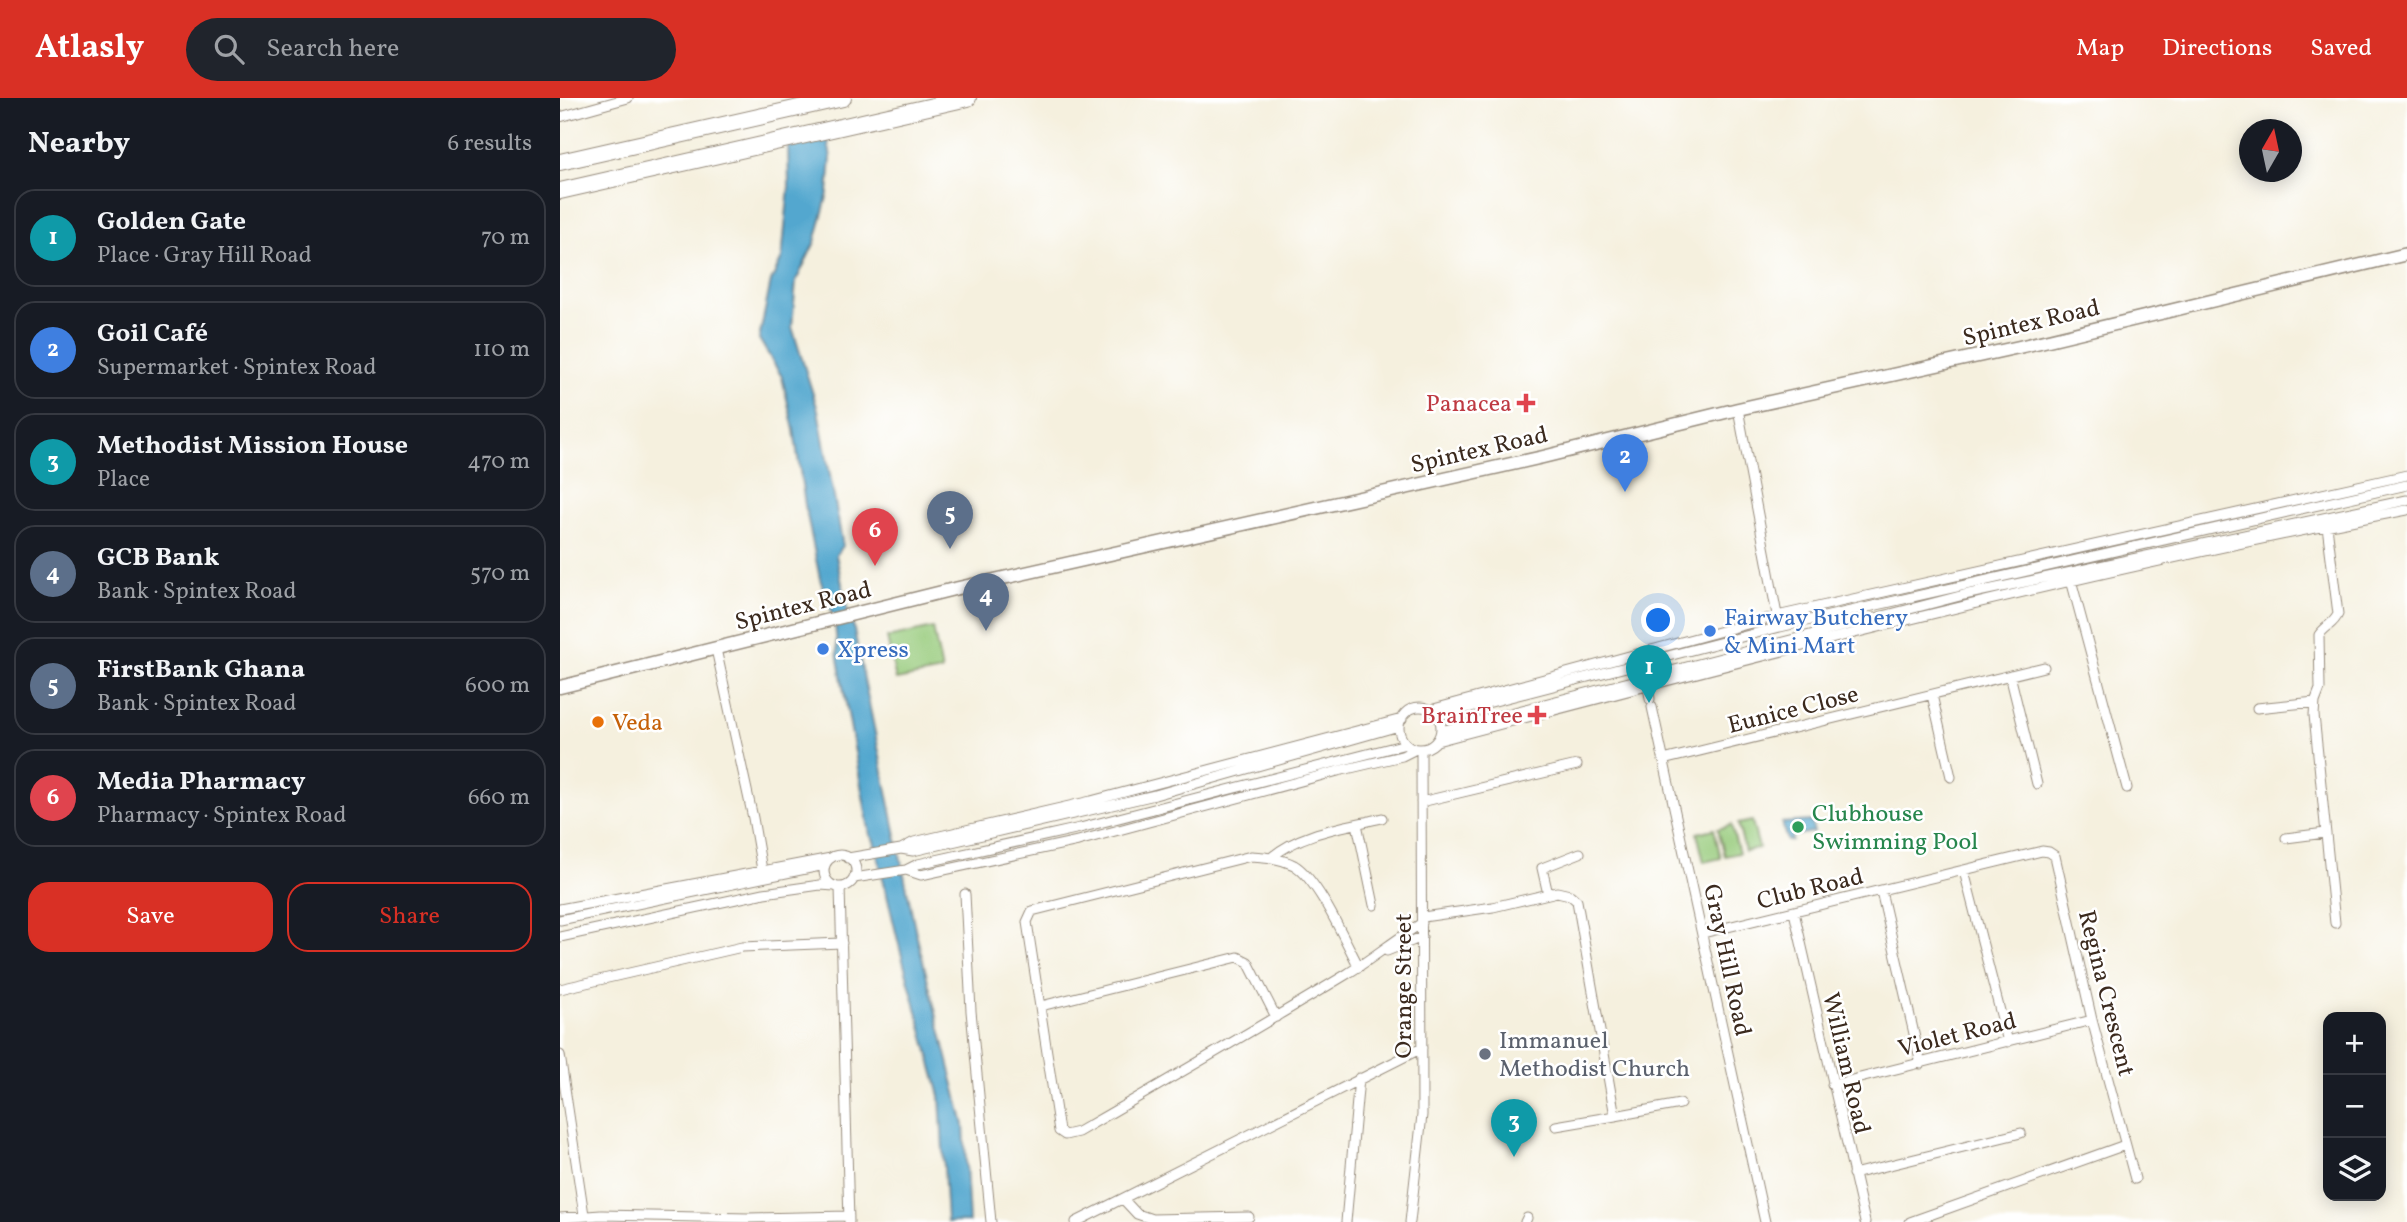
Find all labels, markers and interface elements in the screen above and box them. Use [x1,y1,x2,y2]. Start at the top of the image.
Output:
search box [186,18,676,81]
text: Atlasly [35,26,144,72]
icon: search [210,30,248,68]
text: Search here [266,31,399,67]
text: Map [2076,32,2124,66]
text: Directions [2162,32,2272,66]
text: Saved [2310,32,2372,66]
north arrow [2239,119,2302,182]
text: Nearby [28,123,130,165]
text: 6 results [448,128,532,160]
text: Golden Gate [97,204,246,240]
text: 1 [48,222,58,254]
text: 70 m [481,222,530,254]
text: Place · Gray Hill Road [97,240,312,272]
street label: Spintex Road [1960,292,2103,356]
text: Goil Café [97,316,208,352]
text: 2 [47,334,59,366]
text: 110 m [473,334,530,366]
text: Supermarket · Spintex Road [97,352,377,384]
place label: Panacea [1426,388,1512,422]
marker: Panacea [1518,395,1534,411]
street label: Spintex Road [1408,419,1551,483]
text: Methodist Mission House [97,428,408,464]
pin: 2 [1602,434,1648,492]
text: 3 [47,446,59,478]
text: 470 m [467,446,530,478]
text: Place [97,464,150,496]
pin: 5 [927,491,973,549]
pin: 6 [852,508,898,566]
text: GCB Bank [97,540,219,576]
text: 4 [46,558,60,590]
text: 570 m [470,558,530,590]
pin: 4 [963,573,1009,631]
street label: Spintex Road [732,574,875,640]
text: Bank · Spintex Road [97,576,297,608]
place label: Fairway Butchery & Mini Mart [1724,602,1908,664]
your location [1641,603,1675,637]
marker: Fairway Butchery & Mini Mart [1702,623,1718,639]
place label: Xpress [837,634,909,668]
marker: Xpress [815,641,831,657]
pin: 1 [1626,645,1672,703]
text: FirstBank Ghana [97,652,305,688]
text: 5 [47,670,59,702]
text: 600 m [465,670,530,702]
street label: Eunice Close [1725,678,1862,744]
text: Bank · Spintex Road [97,688,297,720]
place label: BrainTree [1421,700,1523,734]
place label: Veda [612,707,663,741]
marker: BrainTree [1529,707,1545,723]
marker: Veda [590,714,606,730]
text: Media Pharmacy [97,764,306,800]
text: 6 [47,782,59,814]
text: 660 m [468,782,530,814]
place label: Clubhouse Swimming Pool [1812,798,1978,860]
text: Pharmacy · Spintex Road [97,800,347,832]
marker: Clubhouse Swimming Pool [1790,819,1806,835]
street label: Club Road [1754,860,1867,920]
street label: Gray Hill Road [1693,881,1759,1040]
button: Save [28,882,273,952]
button: Share [287,882,532,952]
street label: Regina Crescent [2068,907,2142,1080]
street label: Orange Street [1388,913,1422,1059]
street label: William Road [1812,989,1878,1138]
street label: Violet Road [1895,1005,2020,1067]
map controls [2323,1012,2386,1201]
button: + [2323,1012,2386,1075]
place label: Immanuel Methodist Church [1499,1025,1690,1087]
marker: Immanuel Methodist Church [1477,1046,1493,1062]
button: − [2323,1075,2386,1138]
pin: 3 [1491,1099,1537,1157]
button: layers [2323,1138,2386,1201]

